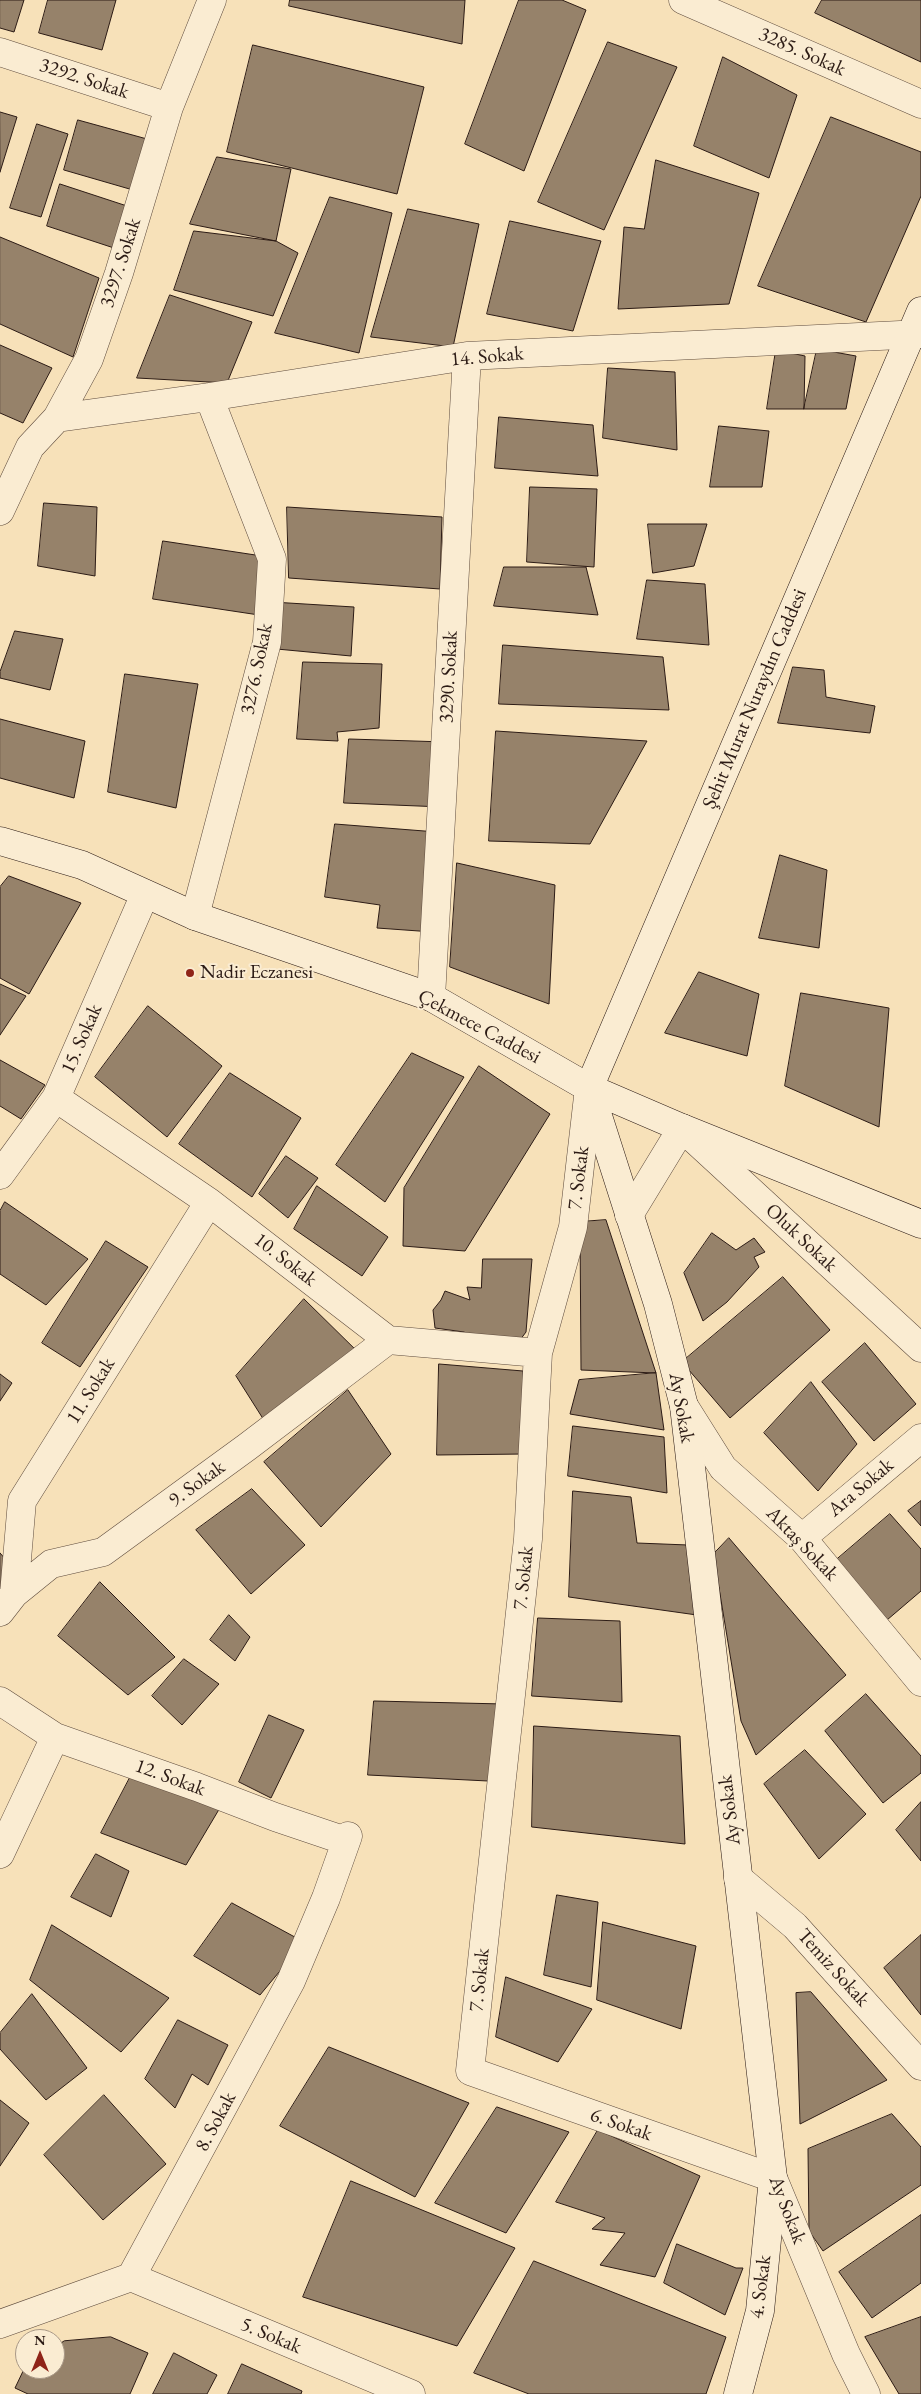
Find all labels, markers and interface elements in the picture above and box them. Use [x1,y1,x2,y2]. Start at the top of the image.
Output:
street label: 3285. Sokak [755,22,849,82]
street label: 3292. Sokak [36,53,132,105]
street label: 3297. Sokak [95,215,147,311]
street label: 14. Sokak [449,342,525,372]
street label: Şehit Murat Nuraydın Caddesi [698,586,812,812]
street label: 3276. Sokak [236,621,278,717]
street label: 3290. Sokak [435,630,463,724]
place label: Nadir Eczanesi [200,961,313,985]
marker: Nadir Eczanesi [184,967,196,979]
street label: Çekmece Caddesi [413,985,545,1069]
street label: 15. Sokak [56,1001,108,1077]
street label: 7. Sokak [563,1145,595,1211]
street label: Oluk Sokak [760,1199,842,1277]
street label: 10. Sokak [249,1228,321,1292]
street label: 11. Sokak [61,1354,121,1428]
street label: Ay Sokak [663,1371,699,1445]
street label: Ara Sokak [823,1454,899,1522]
street label: 9. Sokak [164,1456,230,1512]
street label: Aktaş Sokak [761,1502,843,1586]
street label: 7. Sokak [509,1545,539,1611]
street label: 12. Sokak [131,1754,209,1802]
street label: Ay Sokak [714,1773,746,1847]
street label: Temiz Sokak [792,1924,874,2012]
street label: 7. Sokak [465,1947,495,2013]
street label: 8. Sokak [190,2088,242,2156]
street label: 6. Sokak [587,2103,655,2147]
street label: Ay Sokak [763,2173,811,2247]
street label: 4. Sokak [745,2254,777,2320]
street label: 5. Sokak [237,2312,305,2360]
north arrow [15,2329,65,2379]
text: N [34,2331,46,2349]

